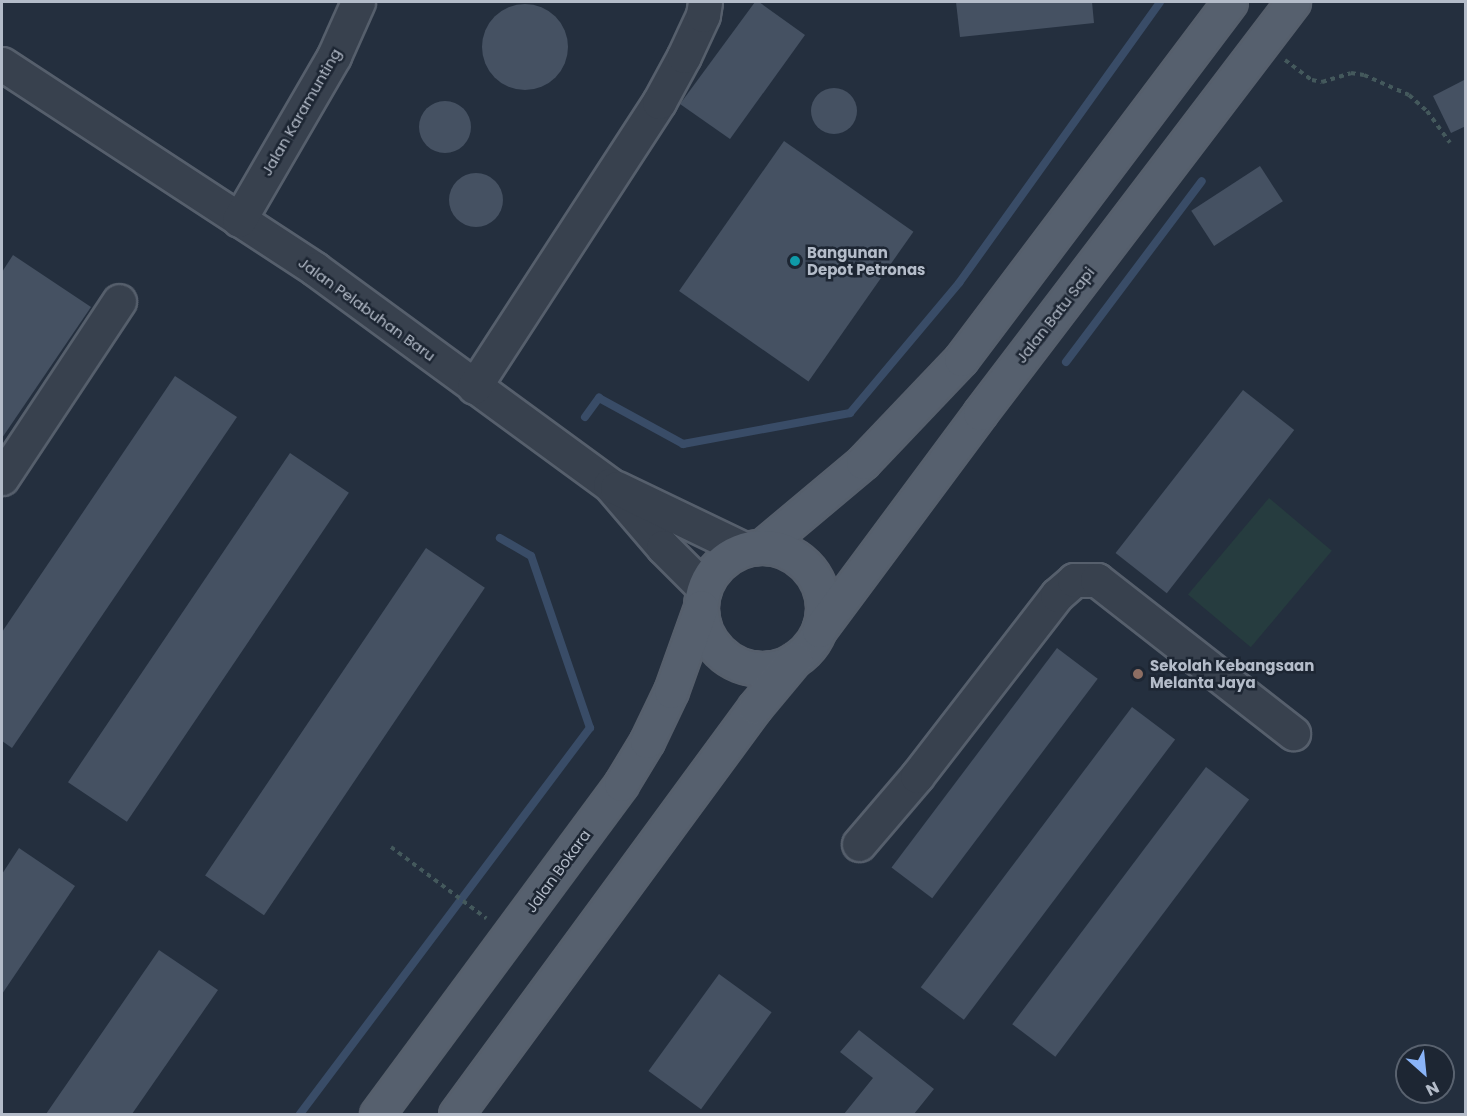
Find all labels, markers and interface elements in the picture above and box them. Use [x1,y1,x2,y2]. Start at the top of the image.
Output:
street label: Jalan Karamunting [257,45,345,179]
place label: Bangunan Depot Petronas [807,243,925,278]
street label: Jalan Pelabuhan Baru [295,253,439,365]
marker: Bangunan Depot Petronas [788,254,802,268]
street label: Jalan Batu Sapi [1012,263,1098,367]
place label: Sekolah Kebangsaan Melanta Jaya [1150,656,1314,691]
marker: Sekolah Kebangsaan Melanta Jaya [1131,667,1145,681]
street label: Jalan Bokara [522,826,594,916]
north arrow [1395,1044,1455,1104]
text: N [1422,1076,1443,1102]

